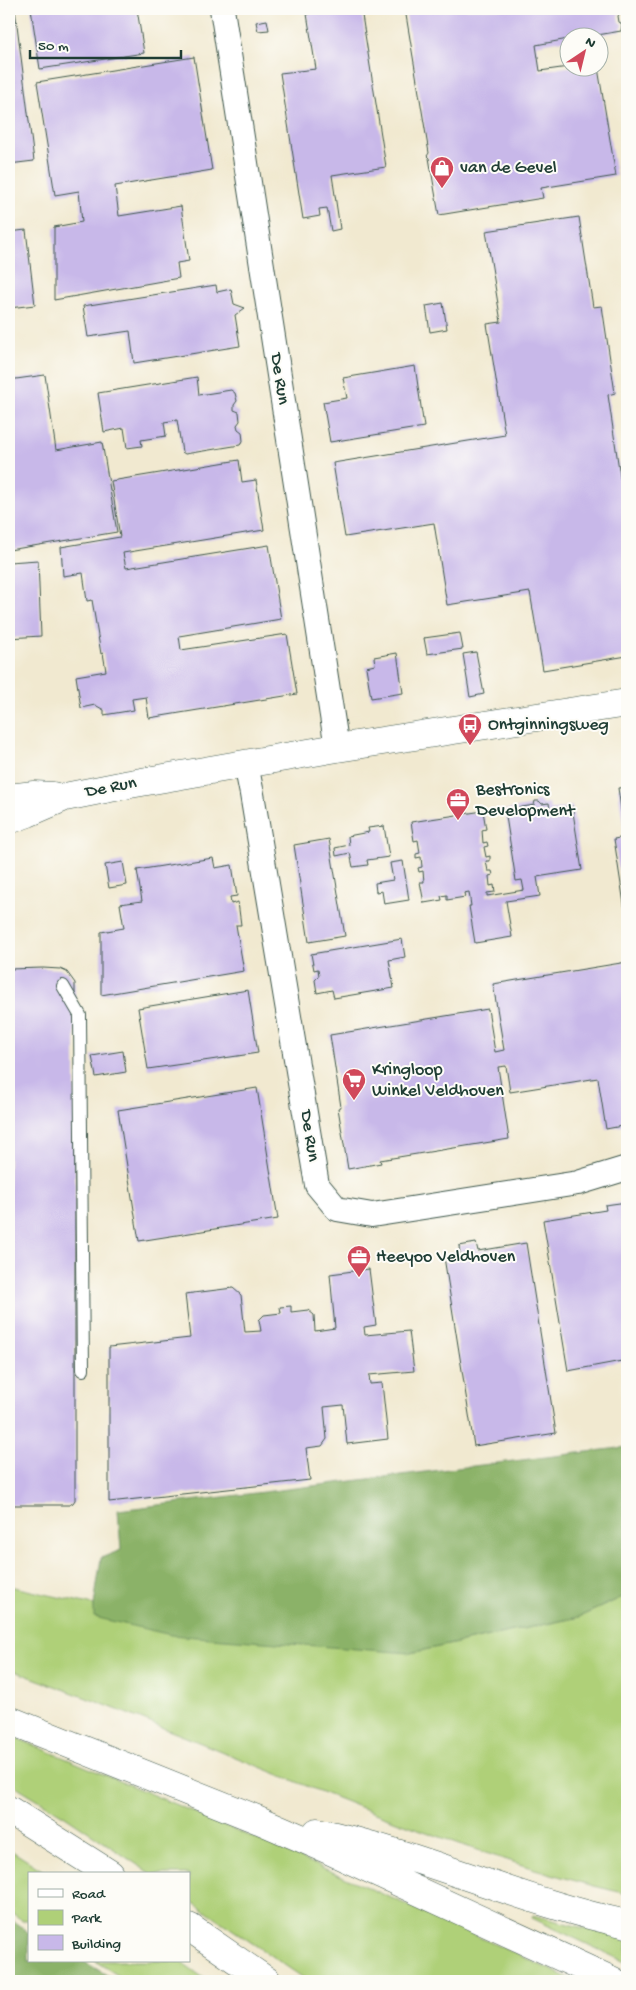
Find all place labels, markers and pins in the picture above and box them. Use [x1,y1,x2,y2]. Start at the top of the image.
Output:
shop icon: van de Gevel [429,155,455,189]
place label: van de Gevel [460,158,557,179]
bus stop icon: Ontginningsweg [457,712,483,746]
place label: Ontginningsweg [488,715,609,736]
place label: Bestronics Development [475,780,576,822]
office icon: Bestronics Development [445,787,471,821]
place label: Kringloop Winkel Veldhoven [372,1060,504,1102]
supermarket icon: Kringloop Winkel Veldhoven [341,1067,367,1101]
office icon: Heeyoo Veldhoven [346,1244,372,1278]
place label: Heeyoo Veldhoven [376,1247,516,1268]

